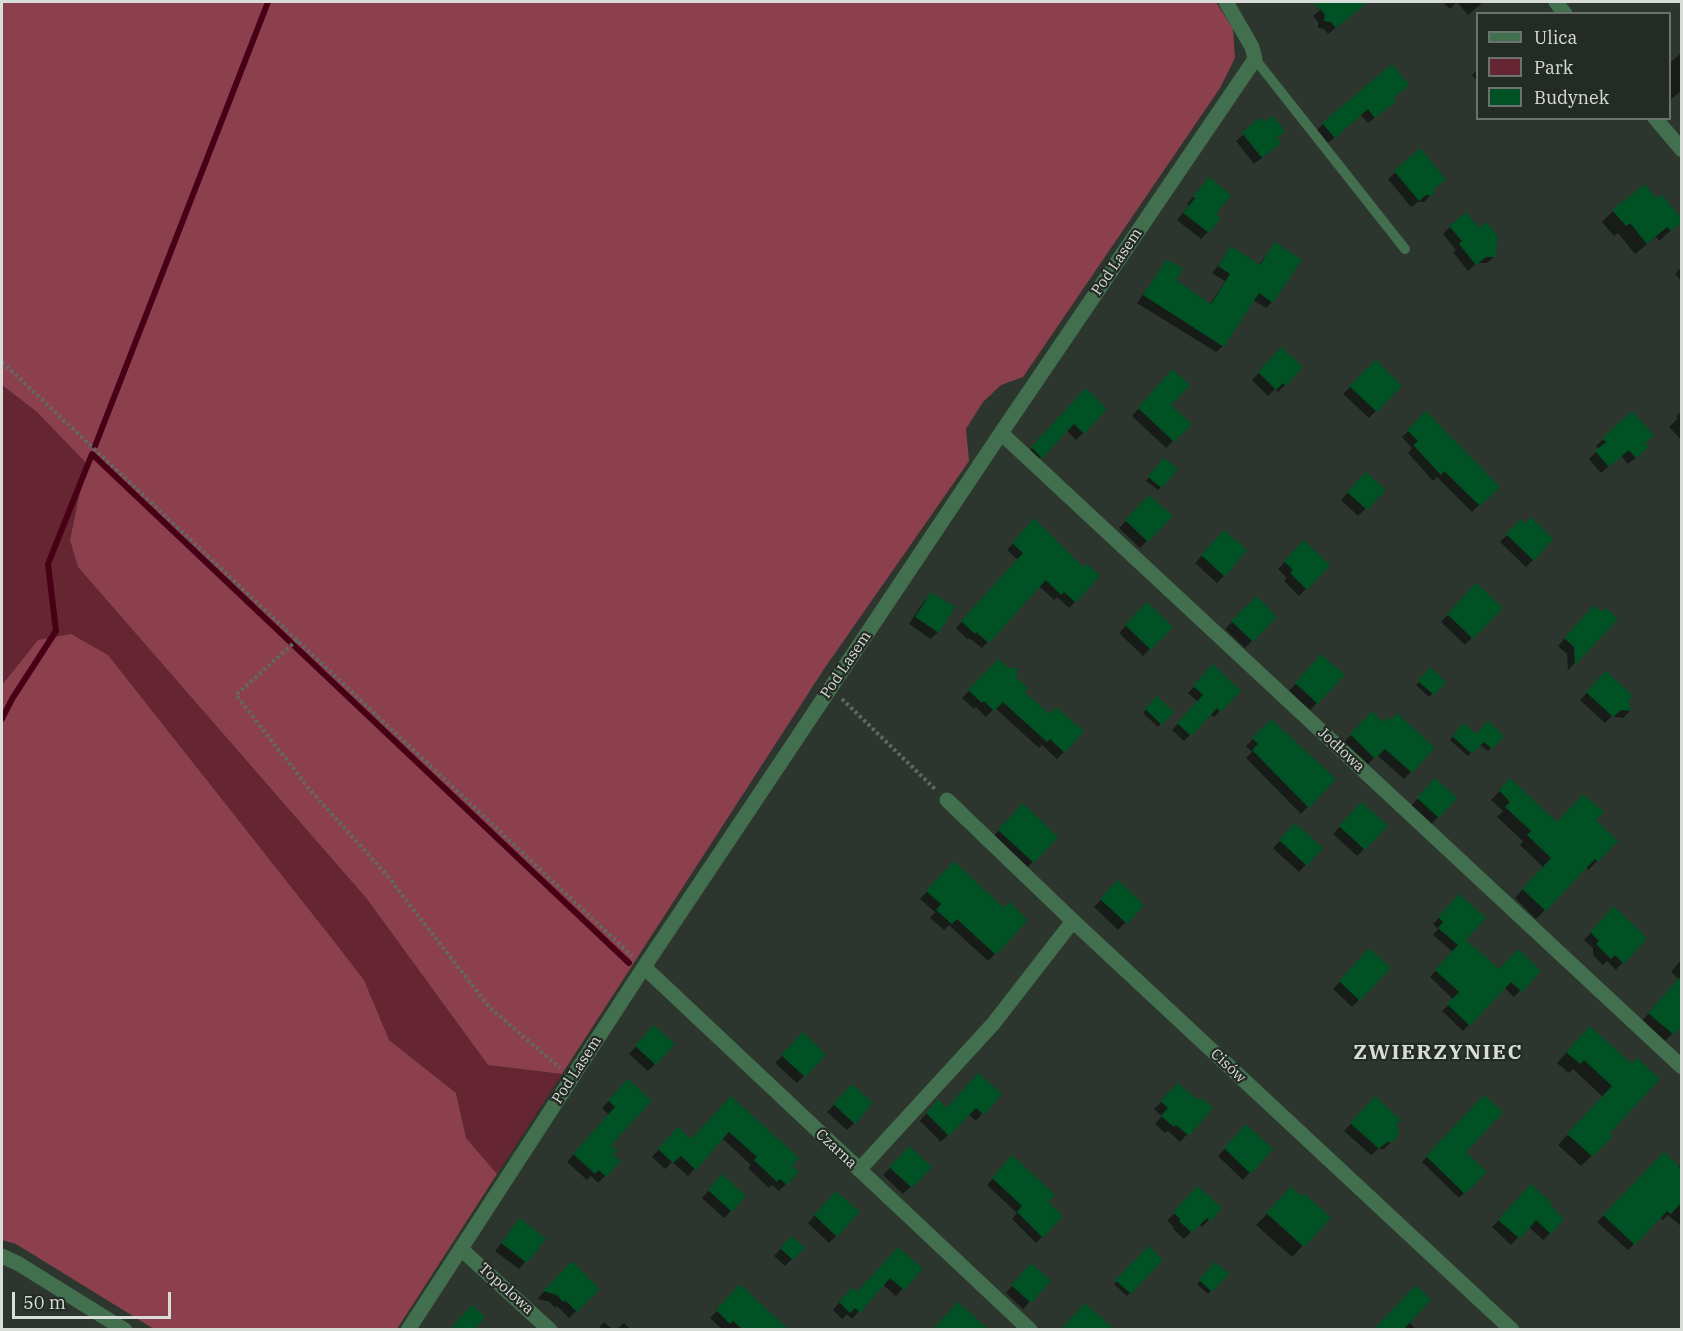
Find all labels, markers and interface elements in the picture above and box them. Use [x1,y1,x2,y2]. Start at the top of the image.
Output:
legend [1476,12,1671,120]
text: Ulica [1534,26,1577,49]
text: Park [1534,56,1573,79]
text: Budynek [1534,86,1609,109]
street label: Pod Lasem [1088,225,1146,299]
street label: Pod Lasem [817,628,875,702]
street label: Jodłowa [1314,724,1368,776]
street label: Pod Lasem [548,1033,606,1107]
district label: ZWIERZYNIEC [1353,1040,1523,1066]
street label: Cisów [1207,1045,1249,1087]
street label: Czarna [812,1125,860,1173]
street label: Topolowa [475,1260,537,1318]
scale bar [15,1280,174,1318]
text: 50 m [23,1291,66,1314]

